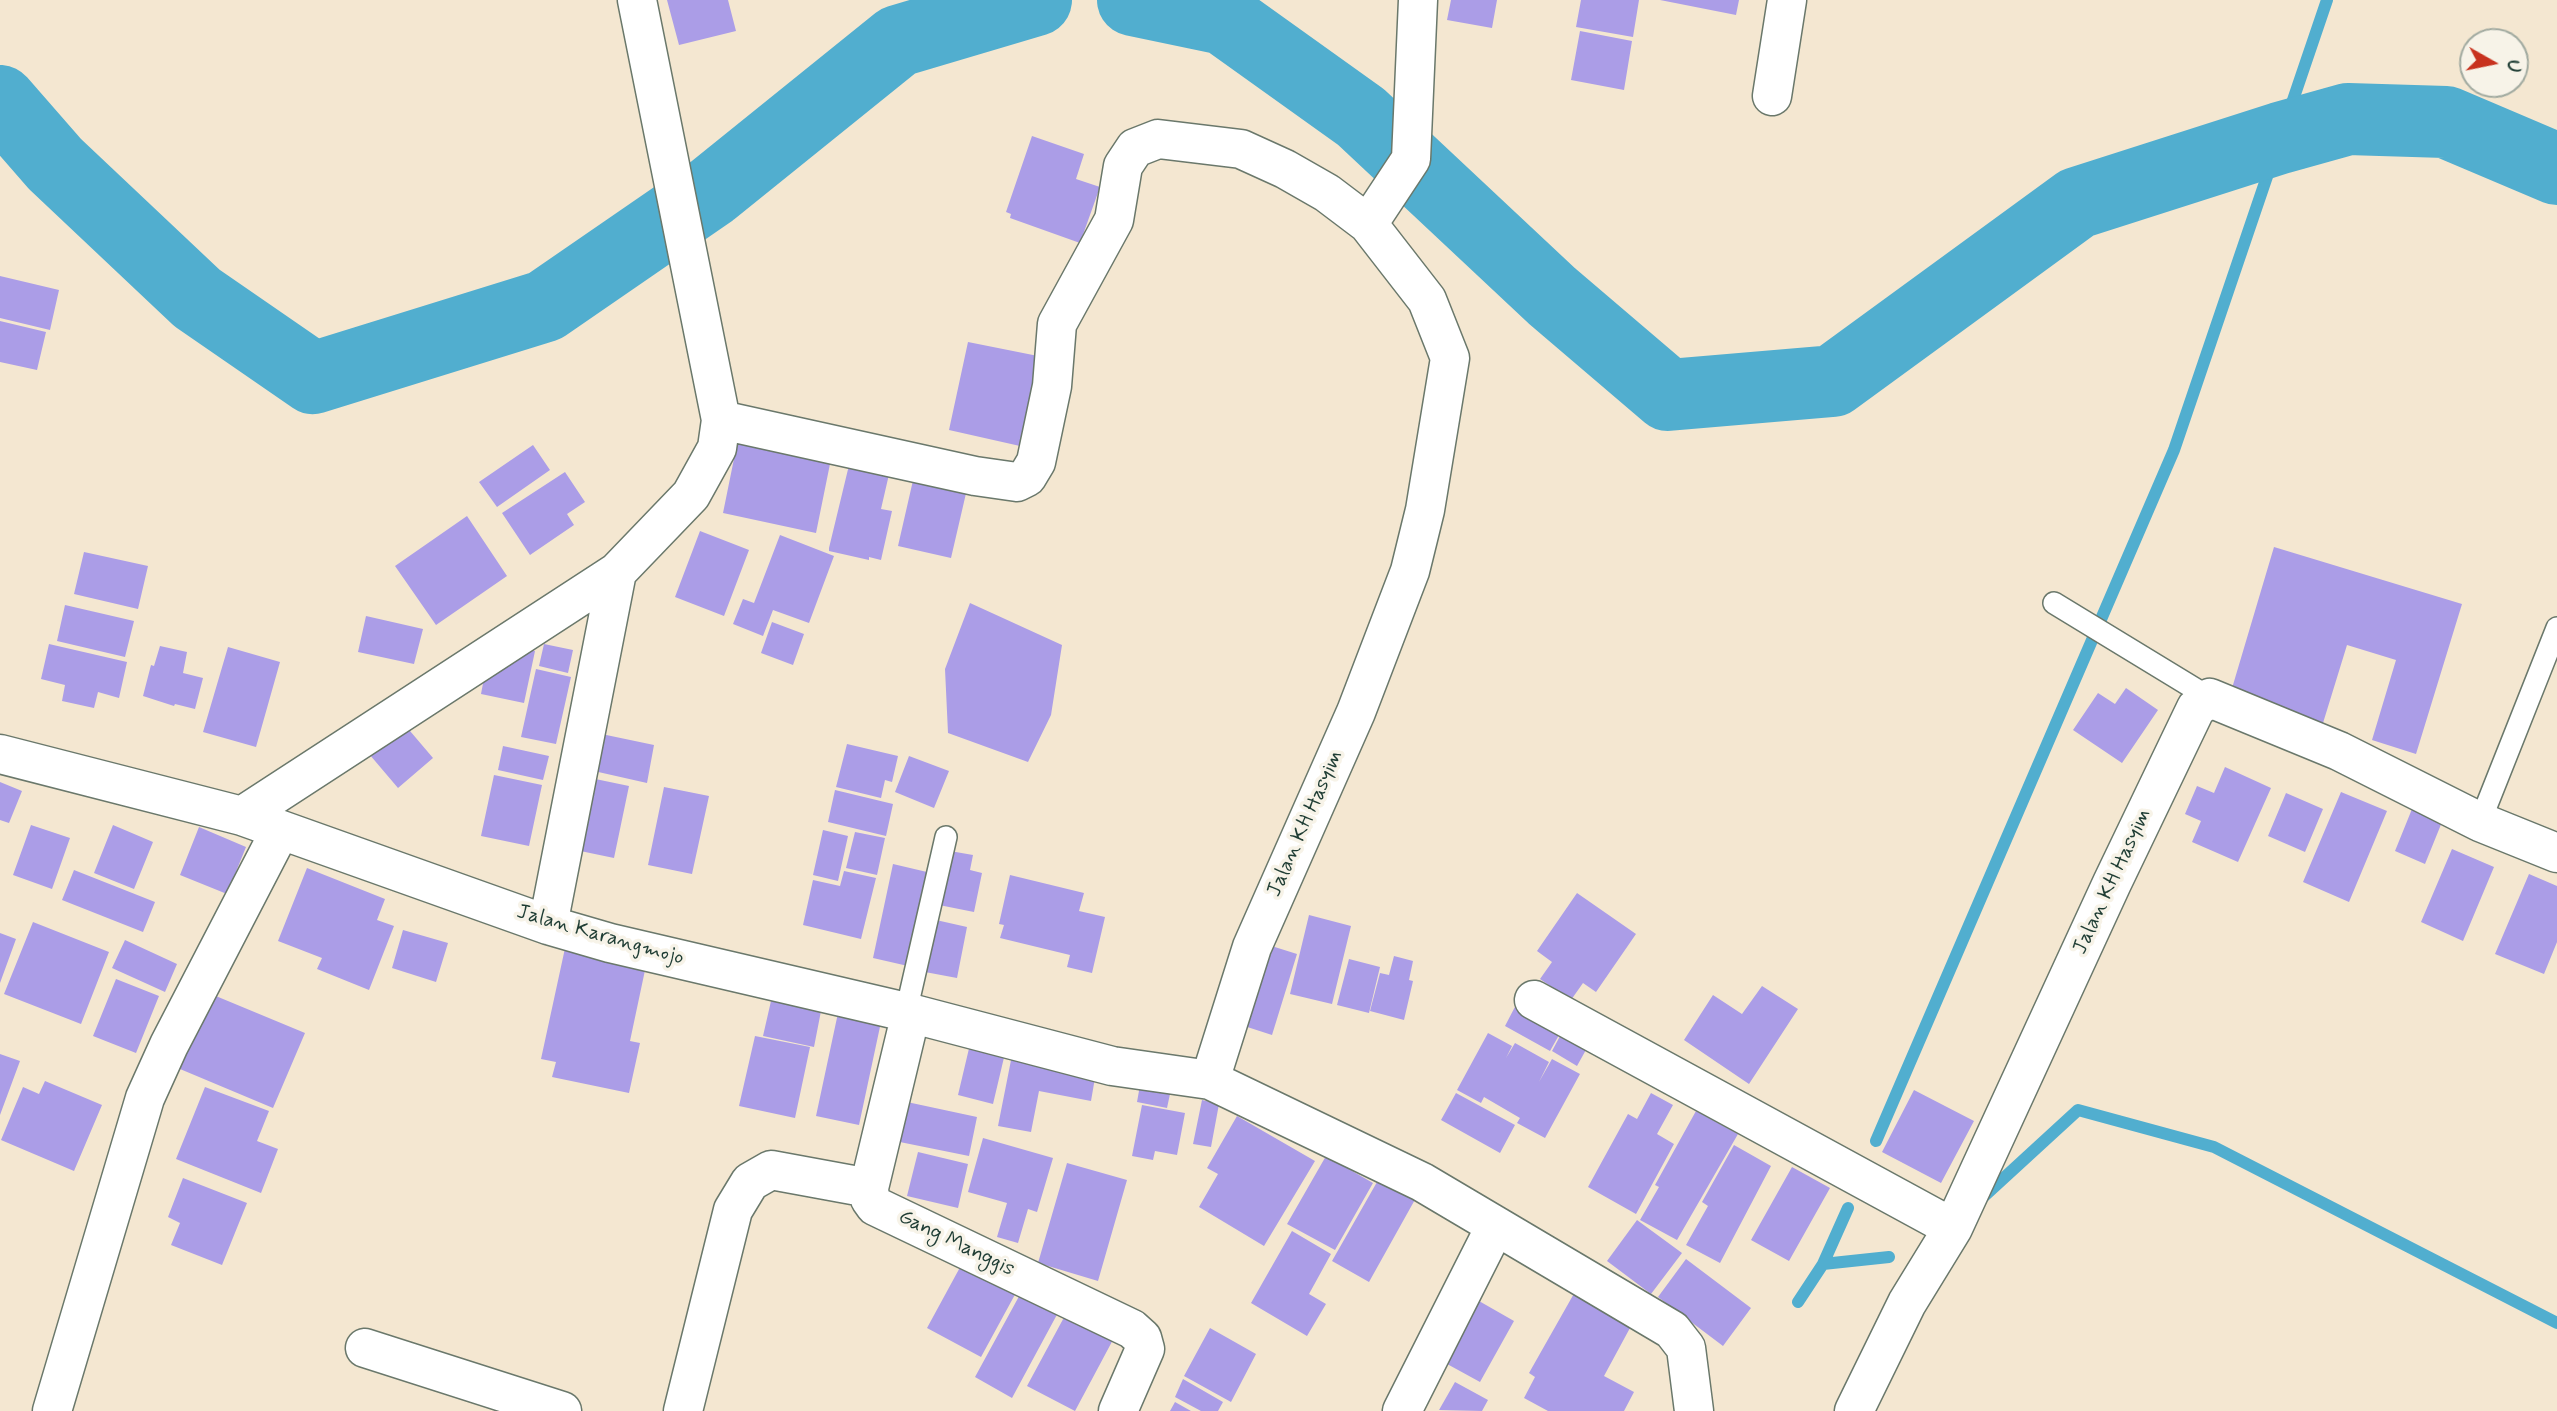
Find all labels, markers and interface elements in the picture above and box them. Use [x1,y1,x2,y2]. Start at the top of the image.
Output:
north arrow [2459,28,2529,98]
text: U [2500,58,2527,74]
street label: Jalan KH Hasyim [1262,747,1350,901]
street label: Jalan KH Hasyim [2068,805,2158,959]
street label: Jalan Karangmojo [513,900,687,972]
street label: Gang Manggis [894,1205,1018,1283]

